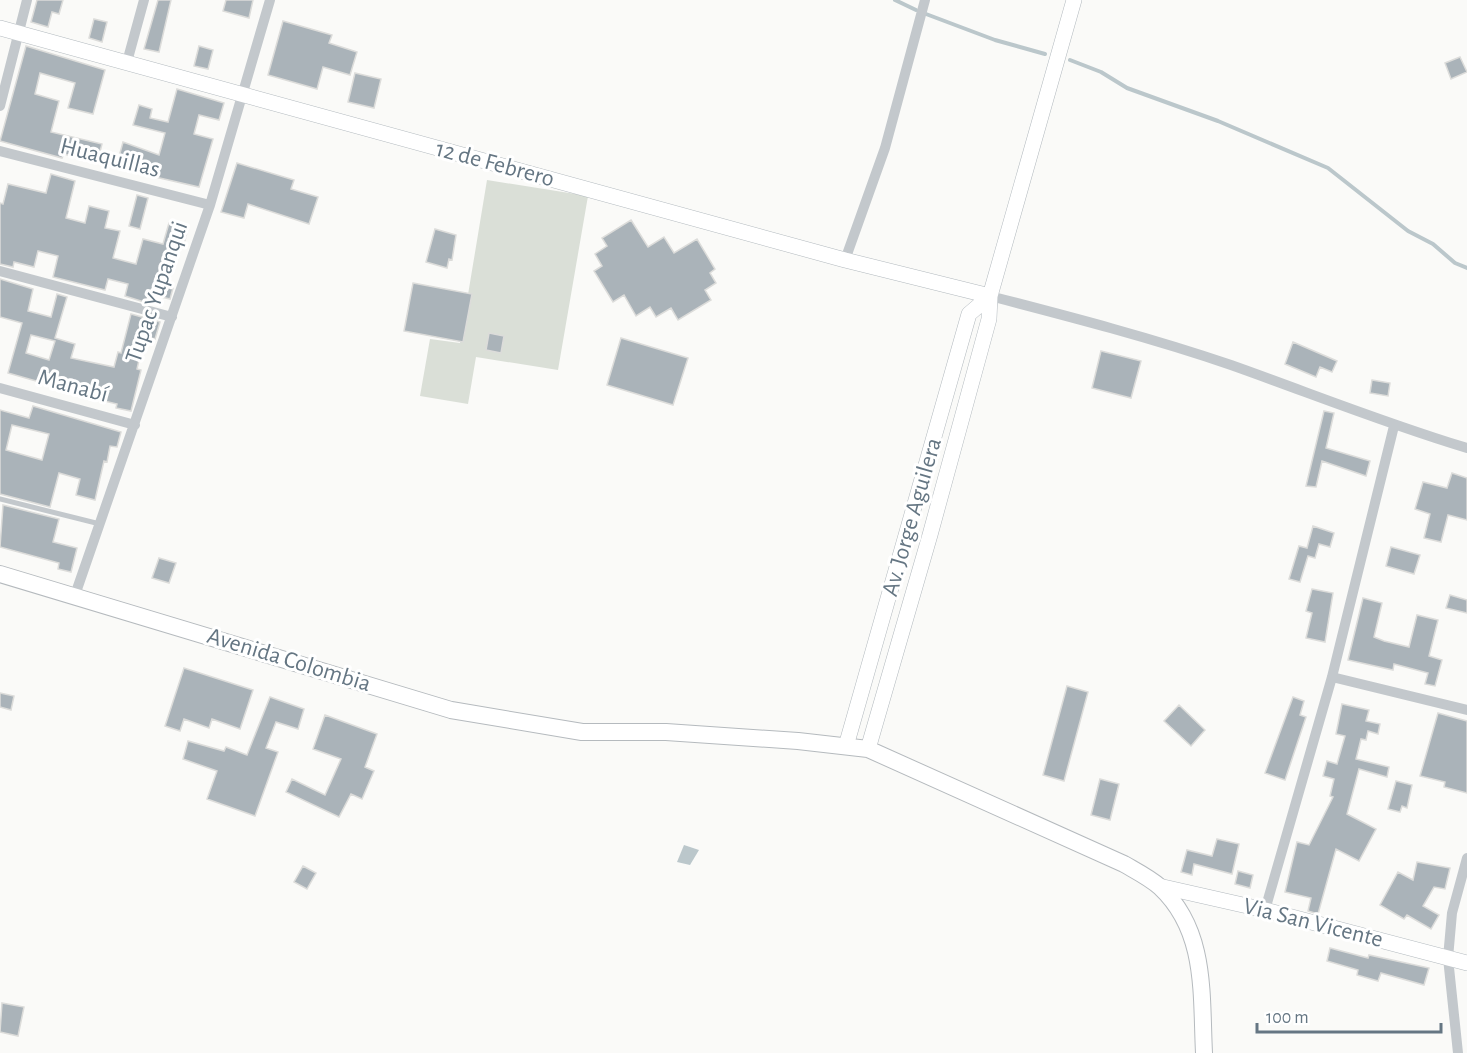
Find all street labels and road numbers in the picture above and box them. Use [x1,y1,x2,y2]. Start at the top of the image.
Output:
street label: Huaquillas [58,134,162,182]
street label: 12 de Febrero [433,137,557,191]
street label: Tupac Yupanqui [122,218,192,366]
street label: Manabí [36,365,111,407]
street label: Av. Jorge Aguilera [878,435,946,599]
street label: Avenida Colombia [204,624,374,696]
street label: Via San Vicente [1241,894,1385,952]

